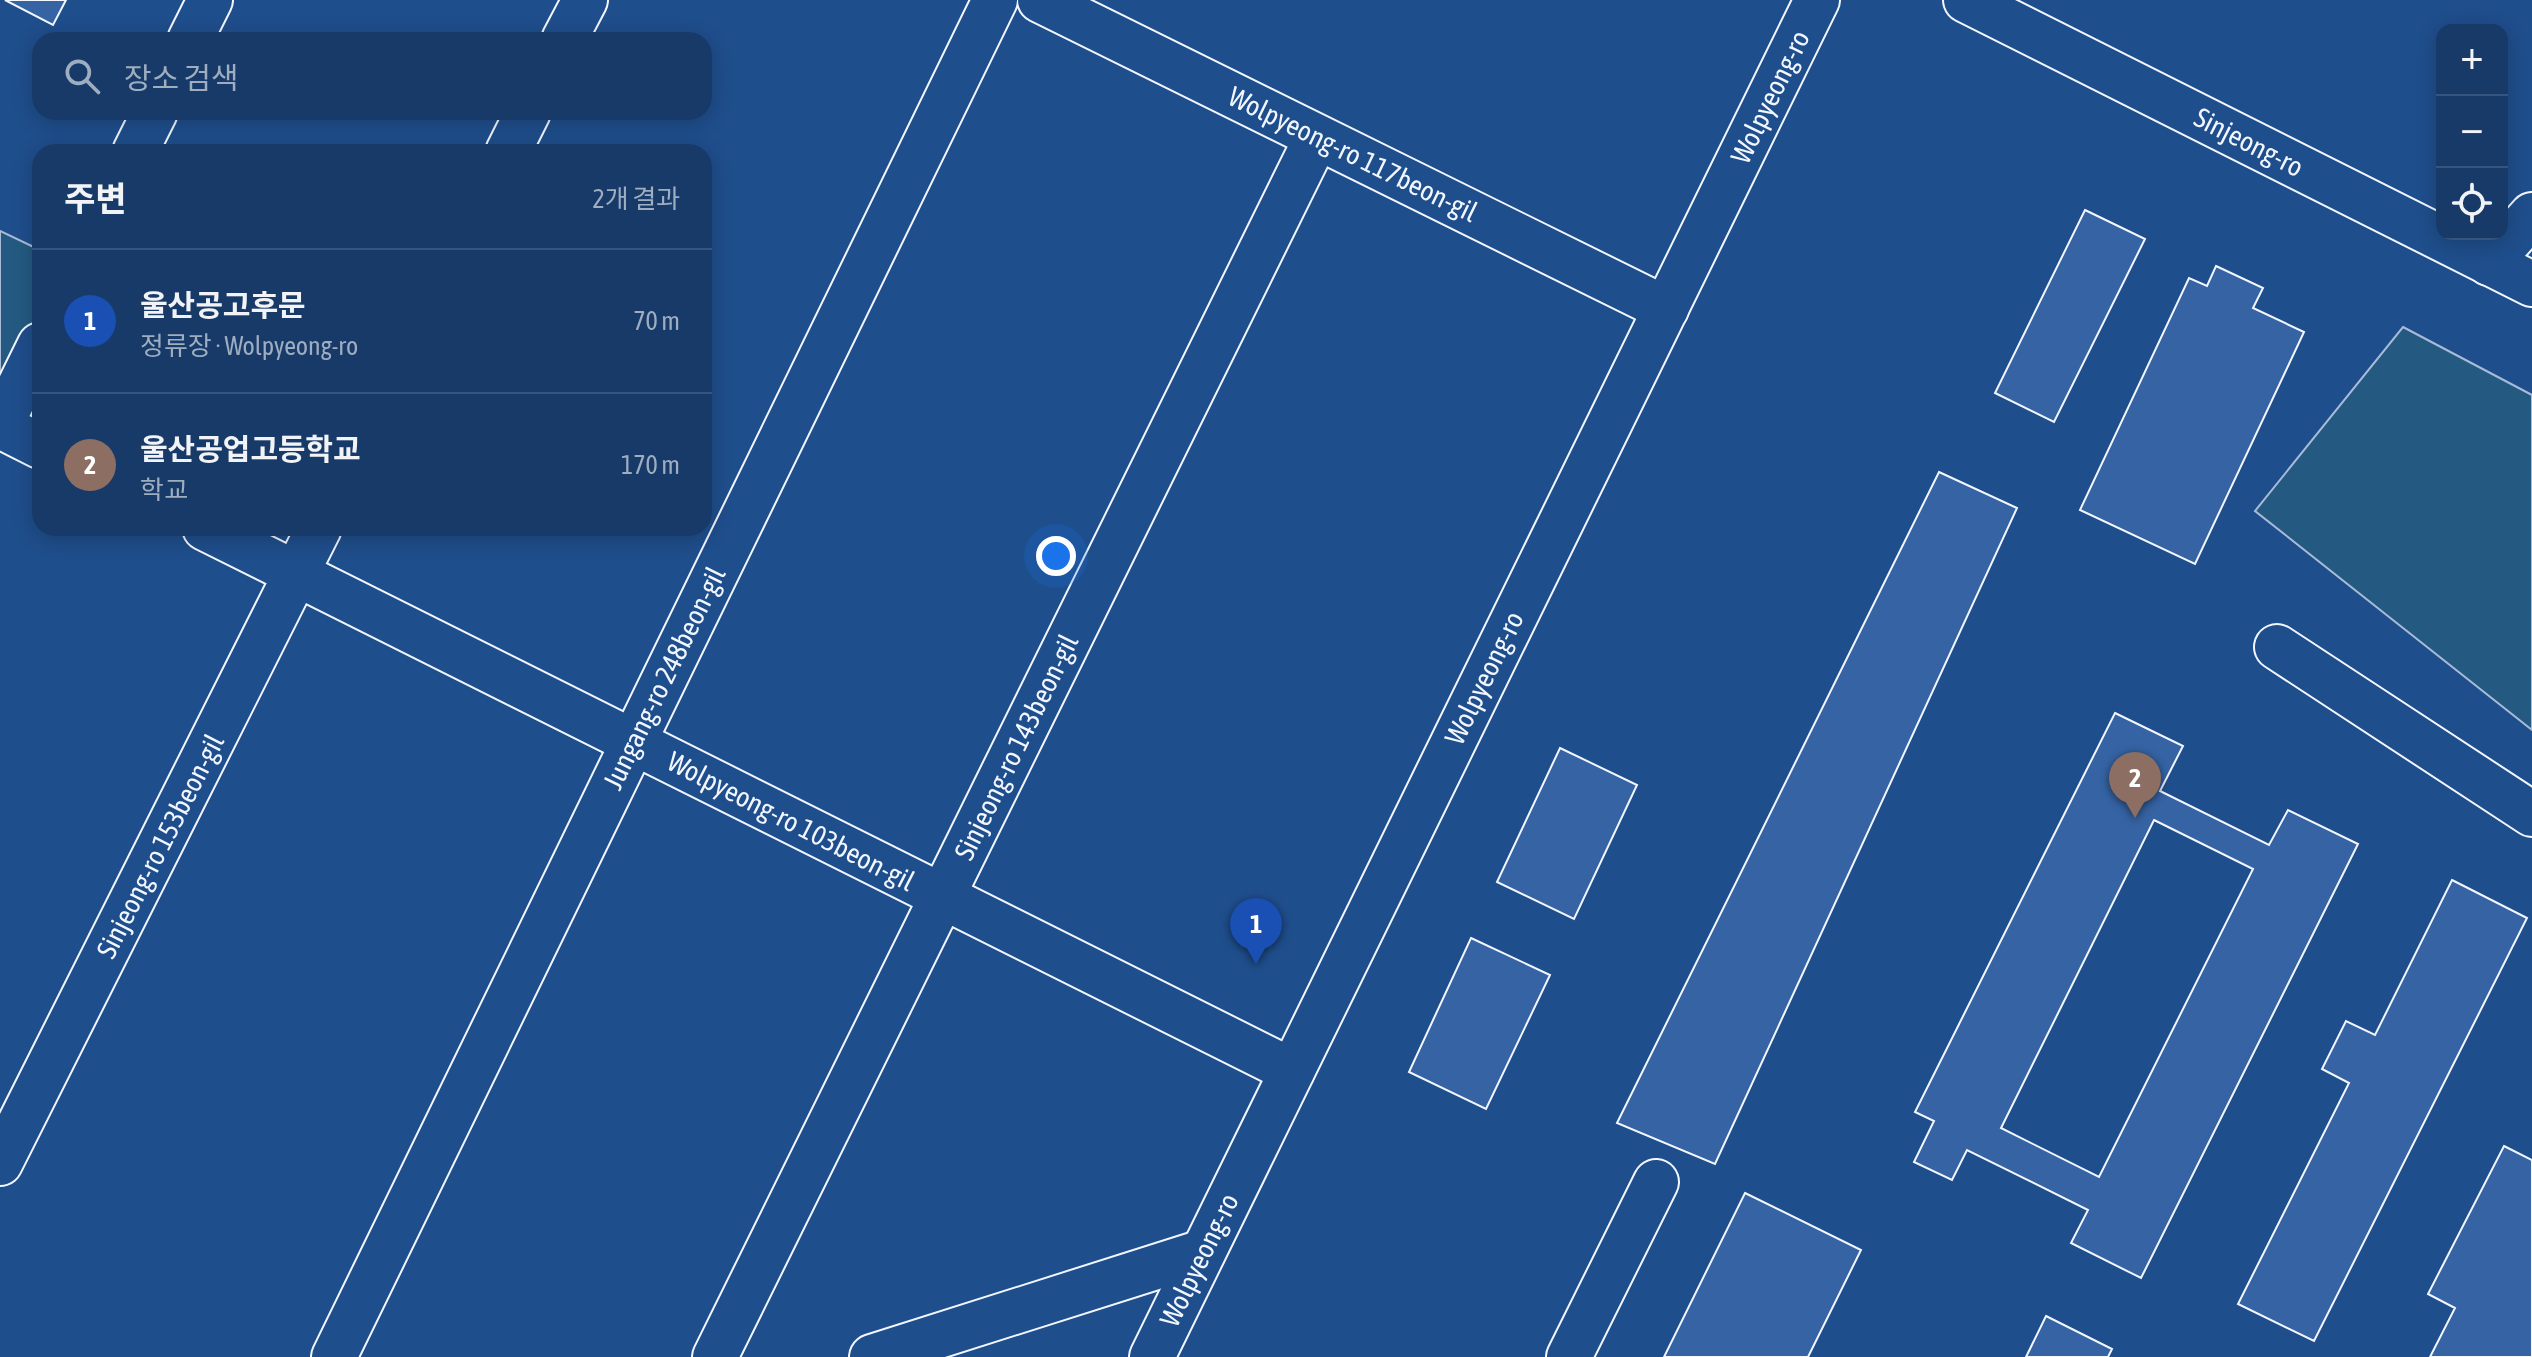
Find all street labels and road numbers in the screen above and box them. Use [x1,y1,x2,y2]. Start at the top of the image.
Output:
street label: Wolpyeong-ro [1724,25,1816,169]
street label: Wolpyeong-ro 117beon-gil [1223,80,1483,228]
street label: Sinjeong-ro [2189,101,2309,183]
street label: Jungang-ro 248beon-gil [596,561,732,794]
street label: Wolpyeong-ro [1438,606,1530,750]
street label: Sinjeong-ro 143beon-gil [948,629,1085,865]
street label: Sinjeong-ro 153beon-gil [90,728,231,963]
street label: Wolpyeong-ro 103beon-gil [662,745,920,897]
street label: Wolpyeong-ro [1153,1188,1245,1332]

